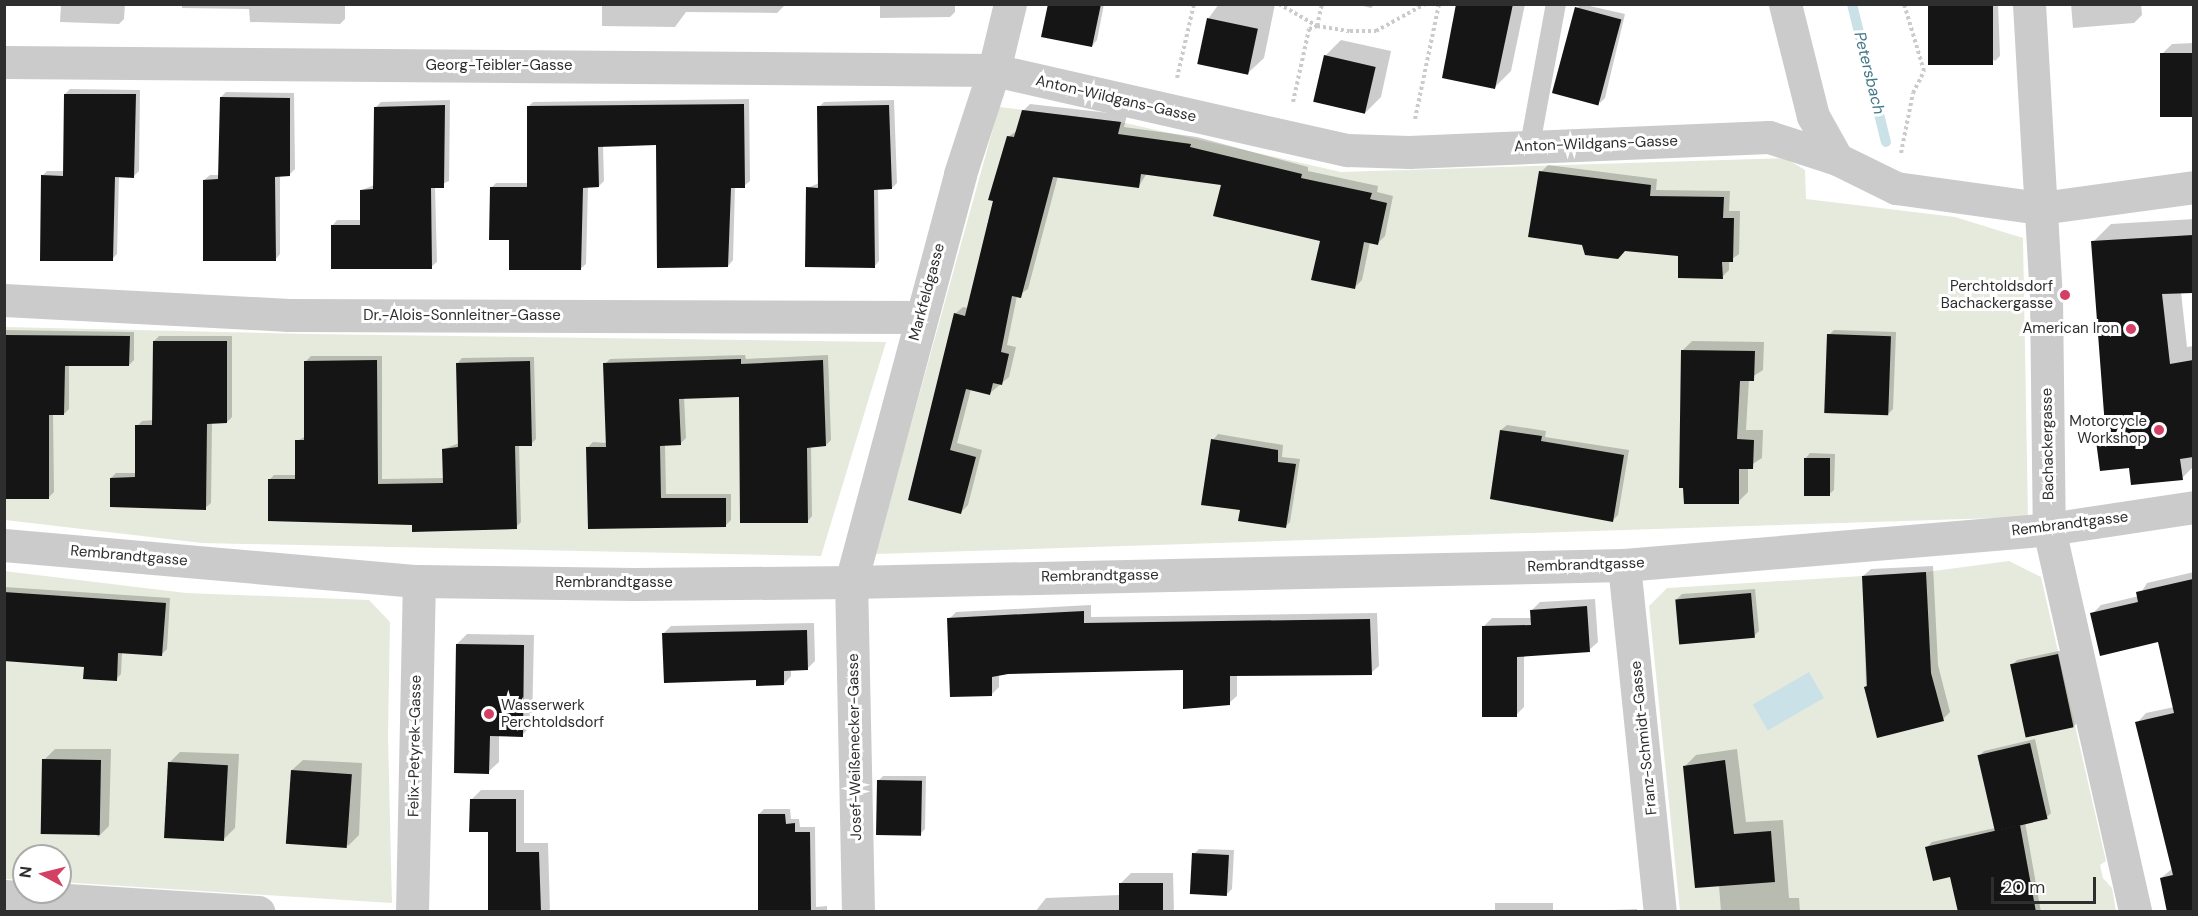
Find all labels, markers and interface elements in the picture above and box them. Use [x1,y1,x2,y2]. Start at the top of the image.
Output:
water label: Petersbach [1849,30,1889,116]
street label: Georg-Teibler-Gasse [425,57,573,75]
street label: Anton-Wildgans-Gasse [1034,72,1198,126]
street label: Anton-Wildgans-Gasse [1514,132,1678,156]
street label: Markfeldgasse [905,241,949,343]
place label: Perchtoldsdorf Bachackergasse [1941,277,2053,312]
marker: Perchtoldsdorf Bachackergasse [2058,288,2072,302]
street label: Dr.-Alois-Sonnleitner-Gasse [363,307,561,325]
place label: American Iron [2022,320,2119,338]
marker: American Iron [2124,322,2138,336]
street label: Bachackergasse [2038,388,2058,500]
place label: Motorcycle Workshop [2069,412,2147,447]
marker: Motorcycle Workshop [2152,423,2166,437]
street label: Rembrandtgasse [2011,508,2129,540]
street label: Rembrandtgasse [70,542,188,570]
street label: Rembrandtgasse [1527,554,1645,576]
street label: Rembrandtgasse [1041,566,1159,586]
street label: Rembrandtgasse [555,574,673,592]
street label: Josef-Weißenecker-Gasse [844,653,866,841]
street label: Franz-Schmidt-Gasse [1627,660,1661,816]
street label: Felix-Petyrek-Gasse [405,675,425,817]
place label: Wasserwerk Perchtoldsdorf [501,696,604,731]
marker: Wasserwerk Perchtoldsdorf [482,707,496,721]
north arrow [12,844,72,904]
text: N [14,865,37,879]
scale bar [1994,865,2099,903]
text: 20 m [2002,875,2045,899]

